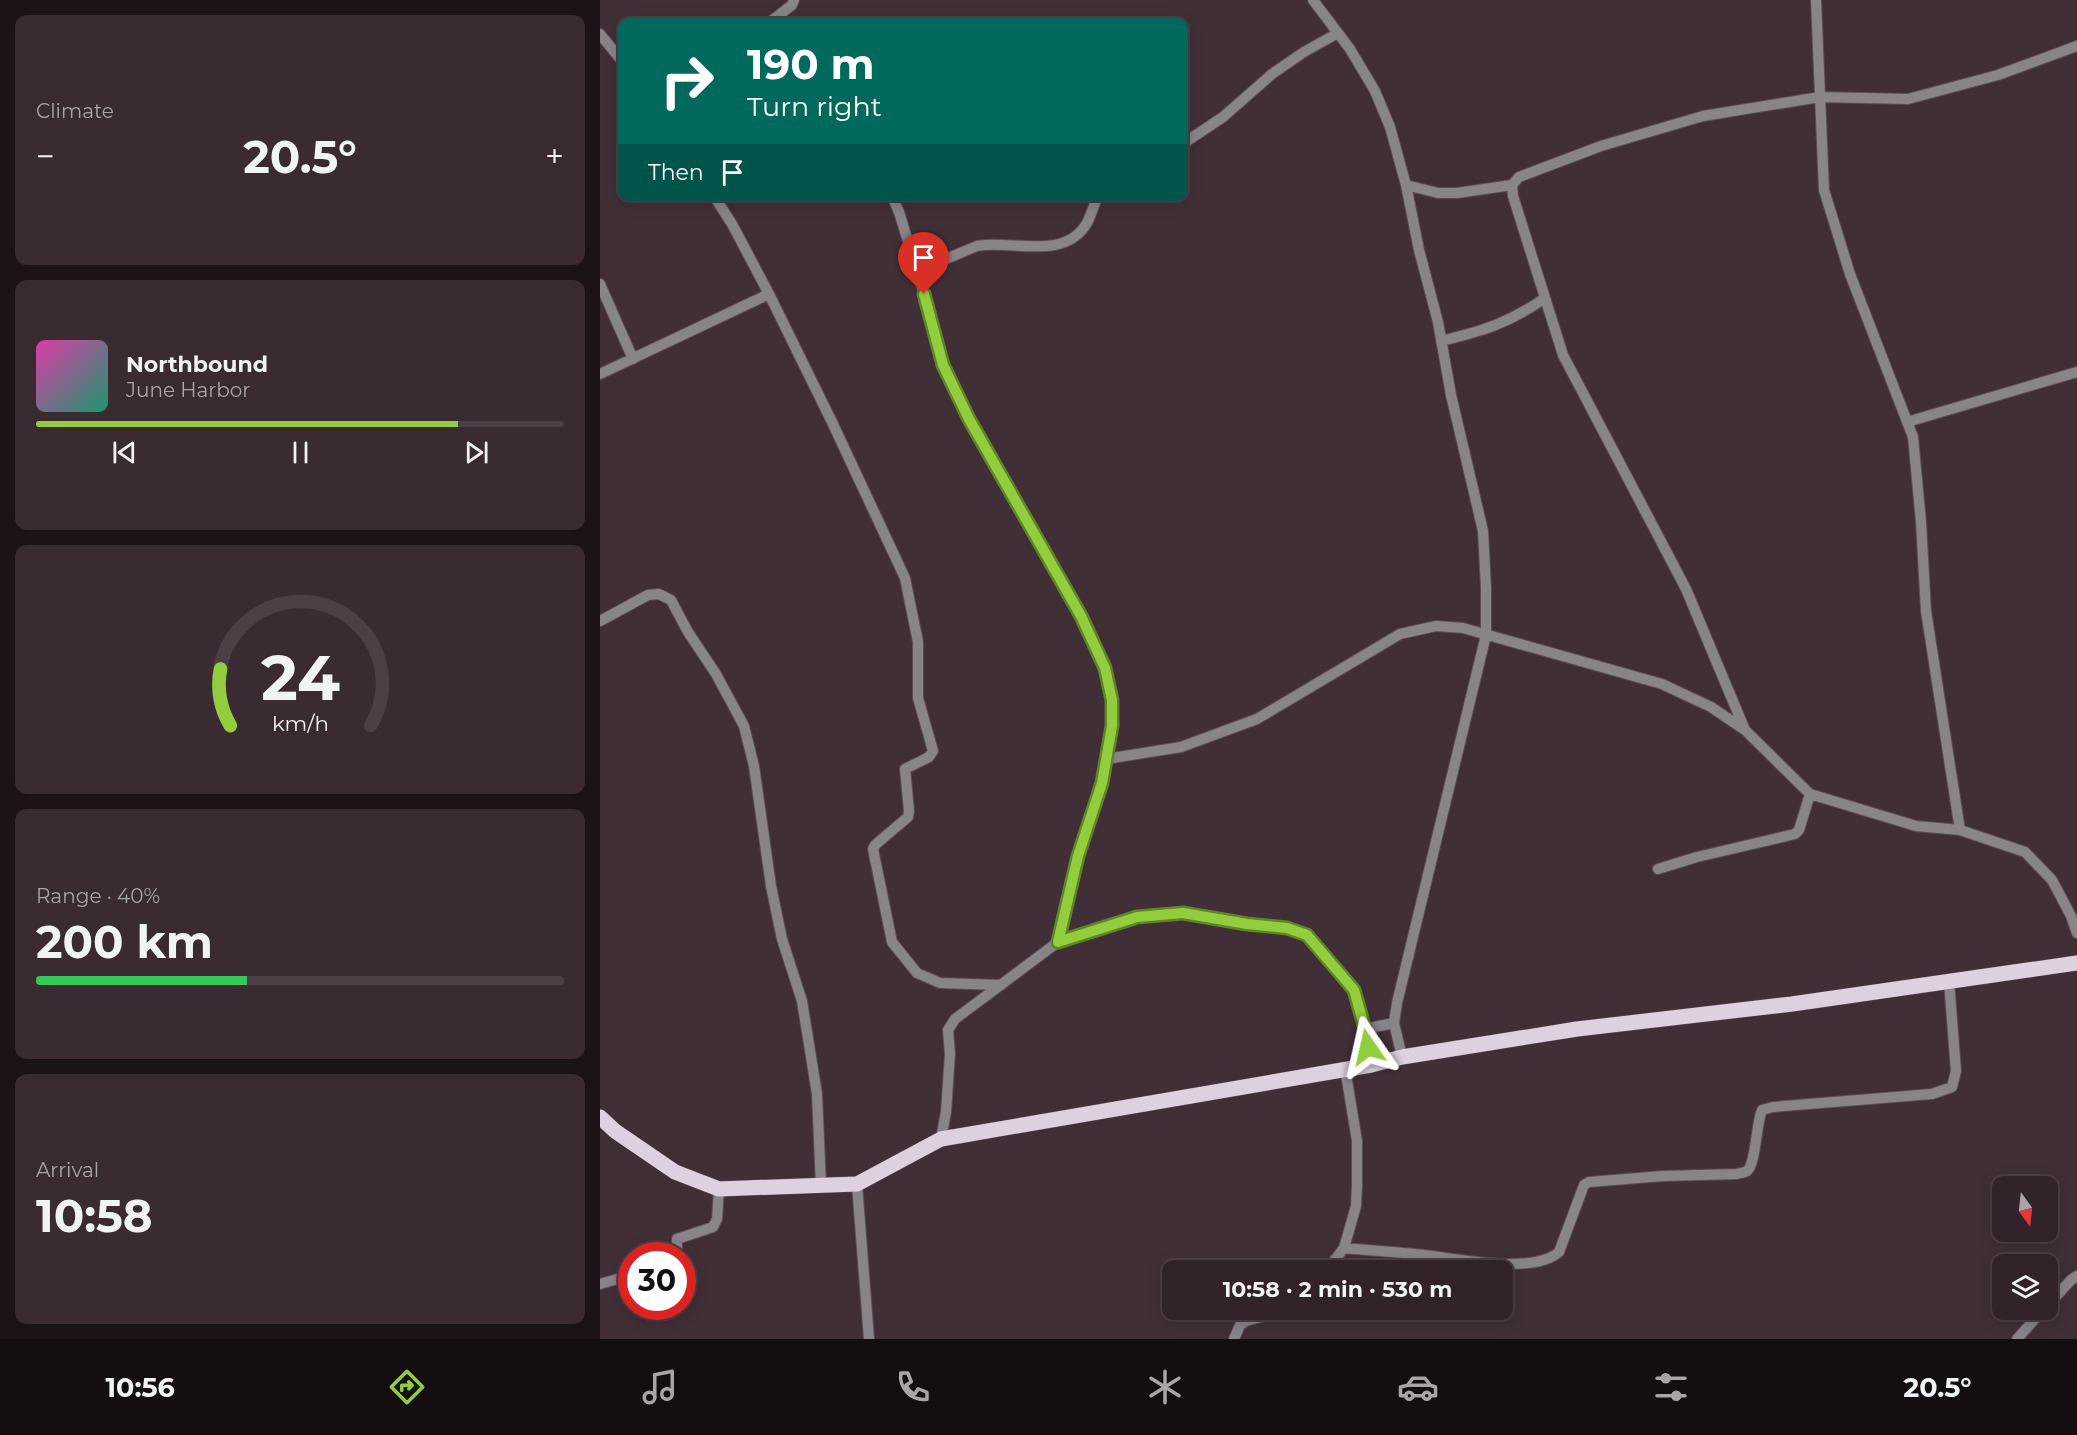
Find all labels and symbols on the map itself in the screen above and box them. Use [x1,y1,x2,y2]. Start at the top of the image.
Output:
pin [898,232,949,294]
position arrow [1336,1015,1400,1079]
north arrow [1992,1176,2058,1242]
speed limit sign: 30 [618,1242,696,1320]

